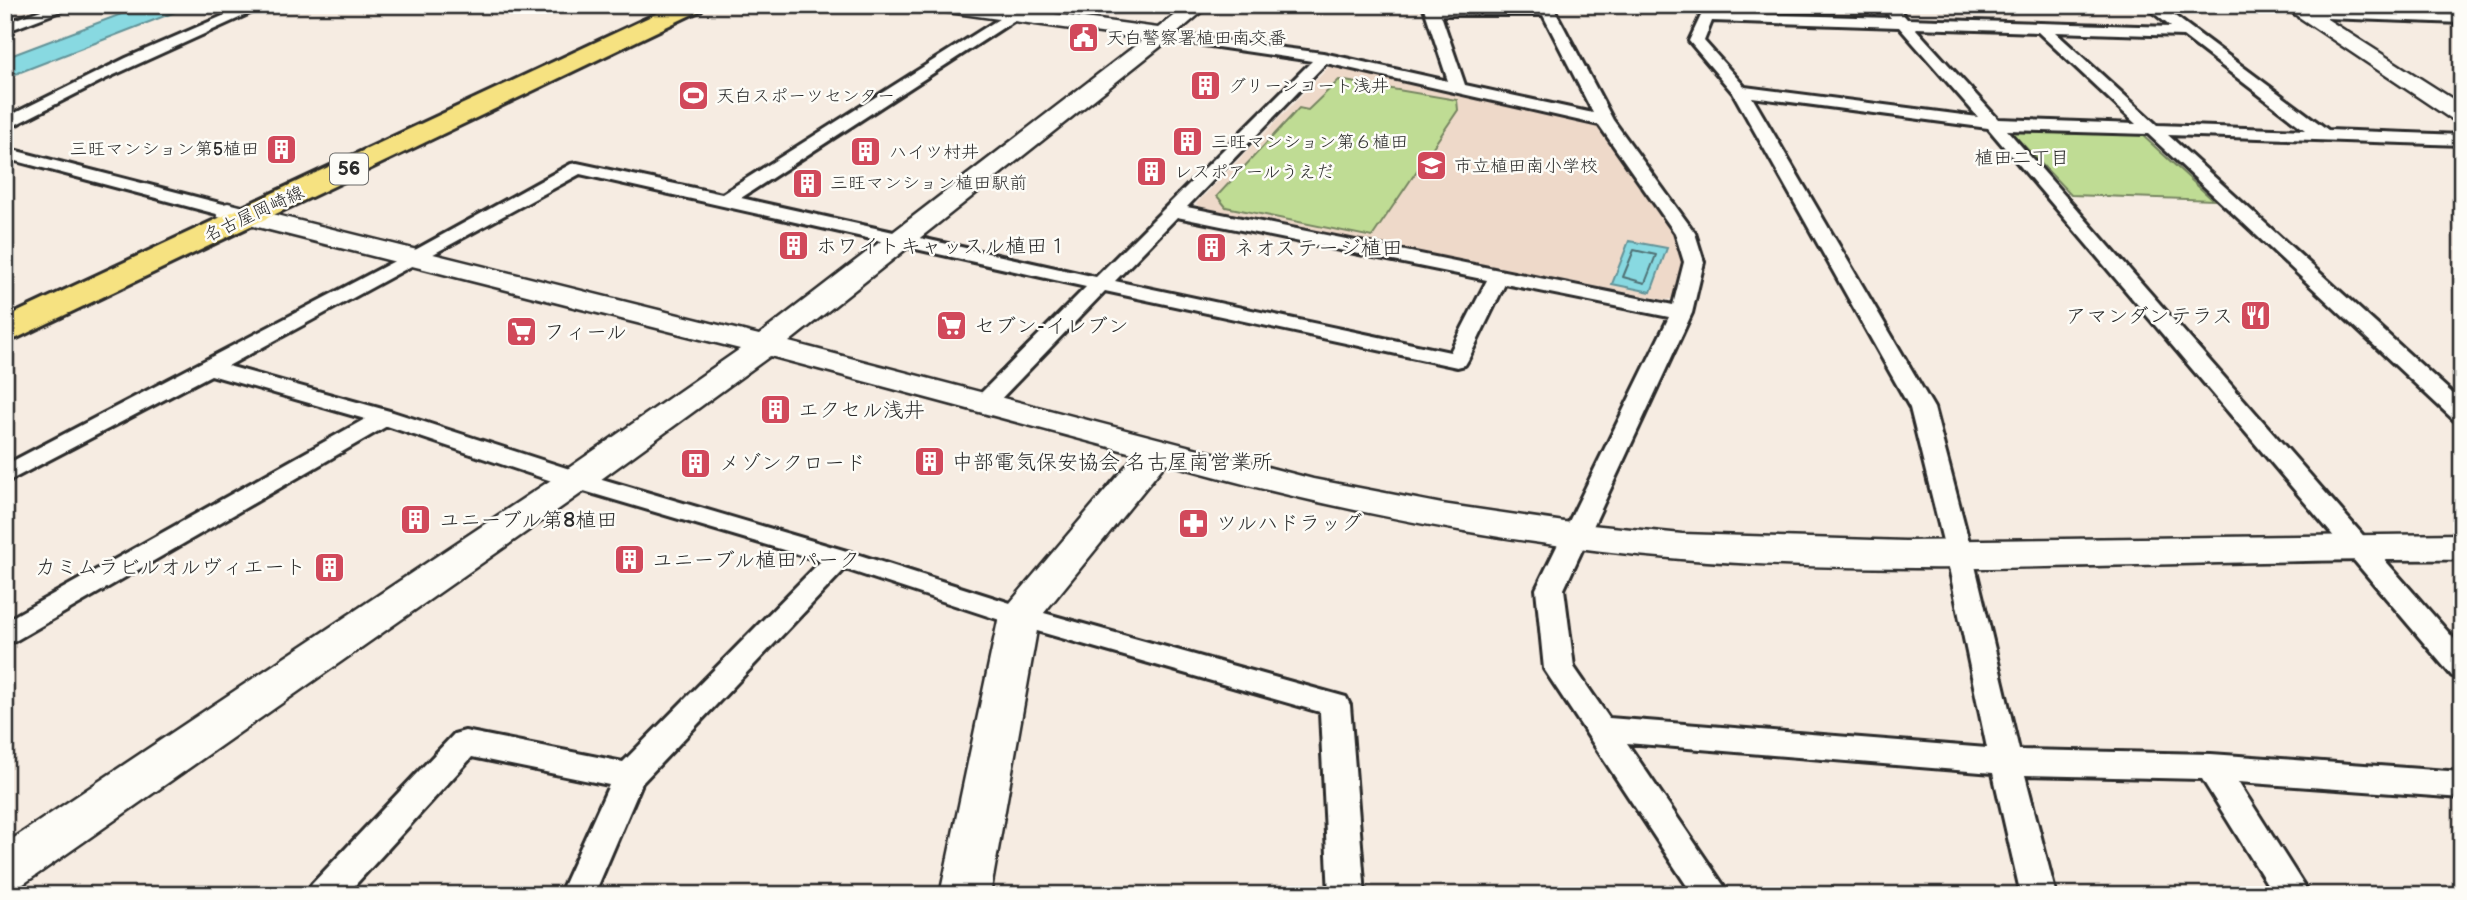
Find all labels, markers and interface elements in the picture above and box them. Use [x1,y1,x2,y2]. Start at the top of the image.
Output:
public building icon: 天白警察署植田南交番 [1066,21,1100,55]
place label: 天白警察署植田南交番 [1106,28,1286,49]
building icon: グリーンコート浅井 [1188,69,1222,103]
place label: グリーンコート浅井 [1228,76,1389,97]
sports icon: 天白スポーツセンター [676,79,710,113]
place label: 天白スポーツセンター [716,86,895,107]
building icon: 三旺マンション第６植田 [1171,125,1205,159]
building icon: 三旺マンション第5植田 [265,132,299,166]
place label: 三旺マンション第６植田 [1211,132,1408,153]
building icon: ハイツ村井 [849,135,883,169]
place label: 三旺マンション第5植田 [69,139,259,160]
place label: ハイツ村井 [889,142,979,163]
district label: 植田二丁目 [1974,147,2070,170]
school or university icon: 市立植田南小学校 [1414,149,1448,183]
road number: 56 [330,154,368,184]
building icon: レスポアールうえだ [1134,155,1168,189]
place label: 市立植田南小学校 [1454,156,1598,177]
place label: レスポアールうえだ [1174,162,1334,183]
building icon: 三旺マンション植田駅前 [790,166,824,200]
place label: 三旺マンション植田駅前 [830,173,1027,194]
street label: 名古屋岡崎線 [201,182,307,246]
building icon: ホワイトキャッスル植田１ [776,229,810,263]
building icon: ネオステージ植田 [1194,231,1228,265]
place label: ホワイトキャッスル植田１ [816,234,1068,259]
place label: ネオステージ植田 [1234,236,1402,261]
restaurant icon: アマンダンテラス [2239,299,2273,333]
place label: アマンダンテラス [2065,304,2233,329]
supermarket icon: セブン-イレブン [934,309,968,343]
place label: セブン-イレブン [974,314,1129,339]
supermarket icon: フィール [504,315,538,349]
place label: フィール [544,320,627,345]
building icon: エクセル浅井 [758,393,792,427]
place label: エクセル浅井 [798,398,925,423]
building icon: 中部電気保安協会 名古屋南営業所 [912,445,946,479]
building icon: メゾンクロード [679,446,713,480]
place label: 中部電気保安協会 名古屋南営業所 [952,450,1273,475]
place label: メゾンクロード [719,451,866,476]
building icon: ユニーブル第8植田 [399,503,433,537]
pharmacy icon: ツルハドラッグ [1176,506,1210,540]
place label: ユニーブル第8植田 [439,508,617,533]
place label: ツルハドラッグ [1216,511,1362,536]
building icon: ユニーブル植田パーク [612,543,646,577]
place label: ユニーブル植田パーク [652,548,860,573]
building icon: カミムラビルオルヴィエート [312,550,346,584]
place label: カミムラビルオルヴィエート [35,555,306,580]

